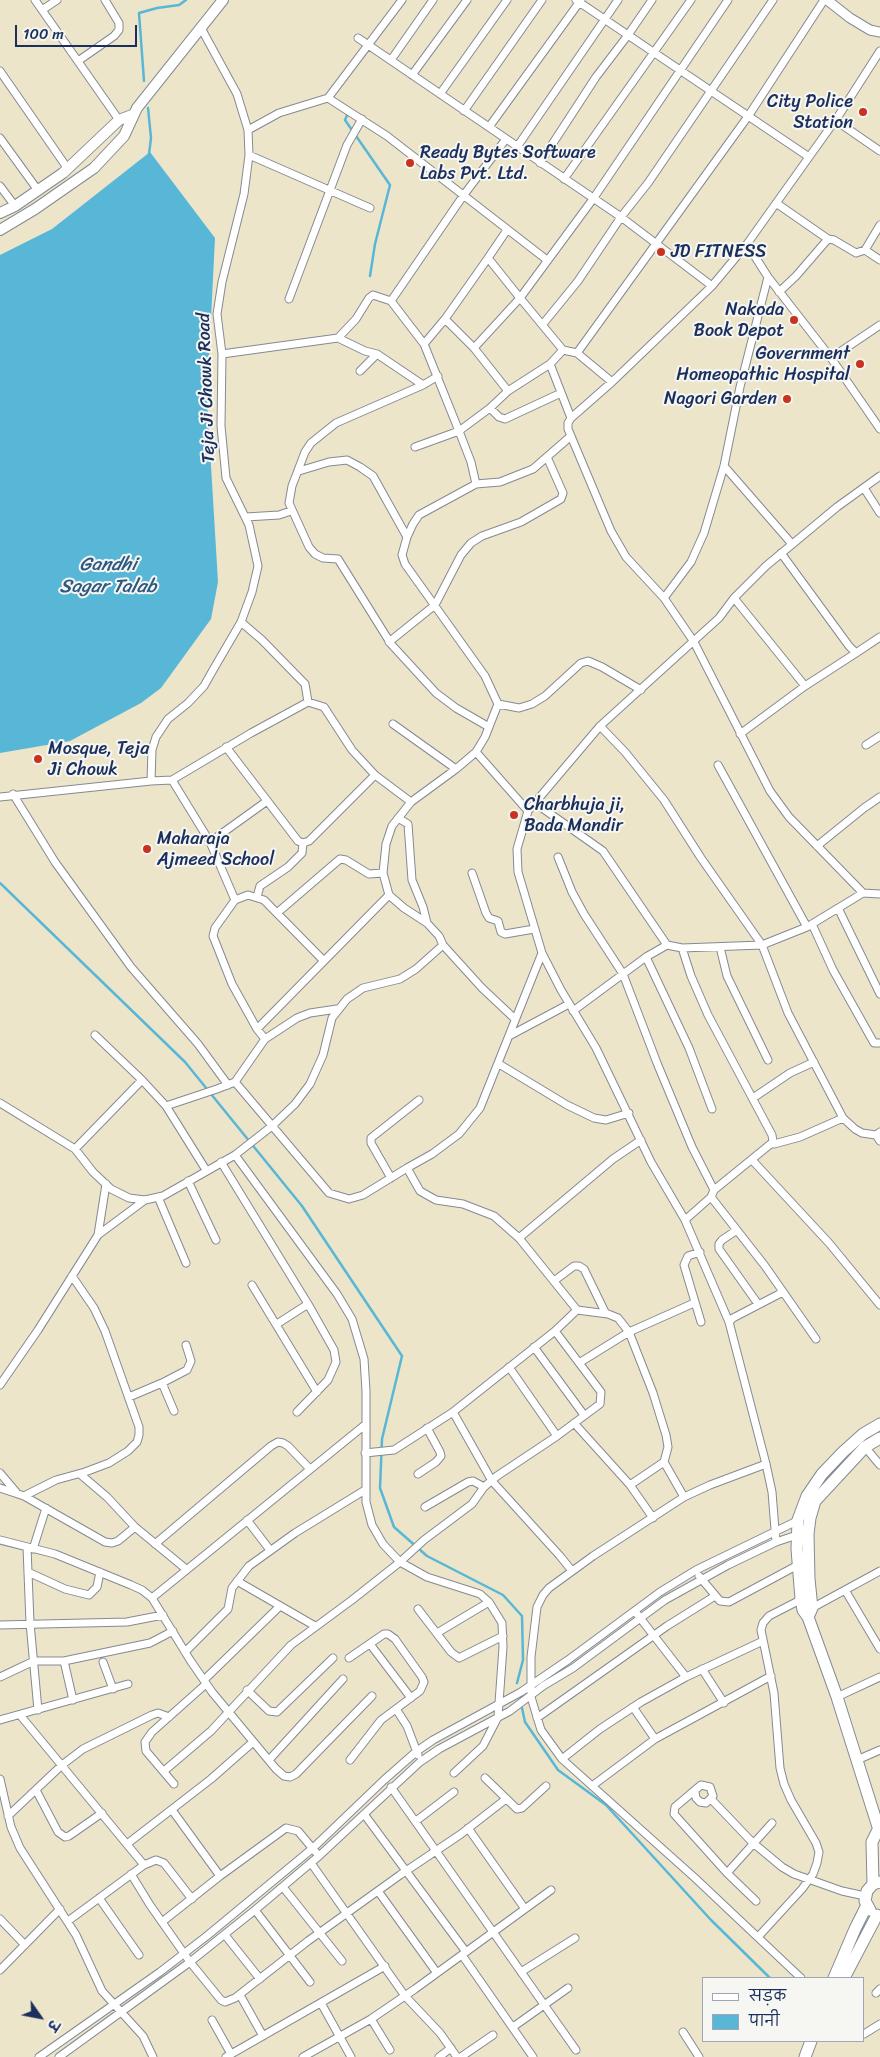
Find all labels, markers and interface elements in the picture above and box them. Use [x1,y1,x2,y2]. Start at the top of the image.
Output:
scale bar [18,15,140,47]
text: 100 m [23,21,64,47]
place label: City Police Station [767,91,853,134]
marker: City Police Station [857,106,869,118]
place label: Ready Bytes Software Labs Pvt. Ltd. [420,142,596,184]
marker: Ready Bytes Software Labs Pvt. Ltd. [404,157,416,169]
place label: JD FITNESS [671,241,767,263]
marker: JD FITNESS [655,246,667,258]
place label: Nakoda Book Depot [694,299,784,342]
street label: Teja Ji Chowk Road [194,312,220,464]
marker: Nakoda Book Depot [788,314,800,326]
place label: Government Homeopathic Hospital [676,343,850,386]
marker: Government Homeopathic Hospital [854,358,866,370]
place label: Nagori Garden [664,388,777,410]
marker: Nagori Garden [781,393,793,405]
water label: Gandhi Sagar Talab [60,554,156,598]
place label: Mosque, Teja Ji Chowk [48,738,149,781]
marker: Mosque, Teja Ji Chowk [32,753,44,765]
place label: Charbhuja ji, Bada Mandir [524,794,625,836]
marker: Charbhuja ji, Bada Mandir [508,809,520,821]
place label: Maharaja Ajmeed School [157,828,274,871]
marker: Maharaja Ajmeed School [141,843,153,855]
legend [702,1977,865,2042]
text: सड़क [749,1983,786,2009]
north arrow [15,1992,65,2042]
text: पानी [749,2008,780,2034]
text: उ [40,2015,66,2036]

